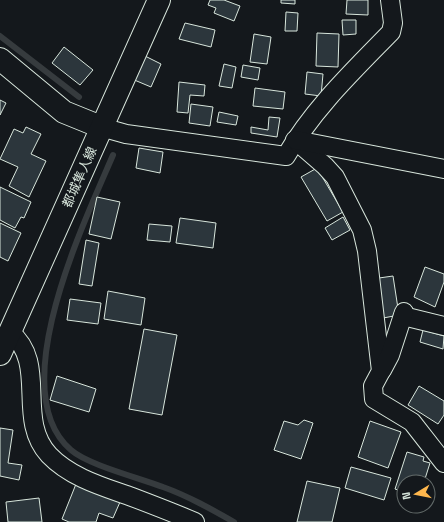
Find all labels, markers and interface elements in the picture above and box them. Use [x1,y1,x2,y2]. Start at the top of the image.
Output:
street label: 都城隼人線 [58,144,100,210]
north arrow [396,474,436,514]
text: N [399,491,414,501]

